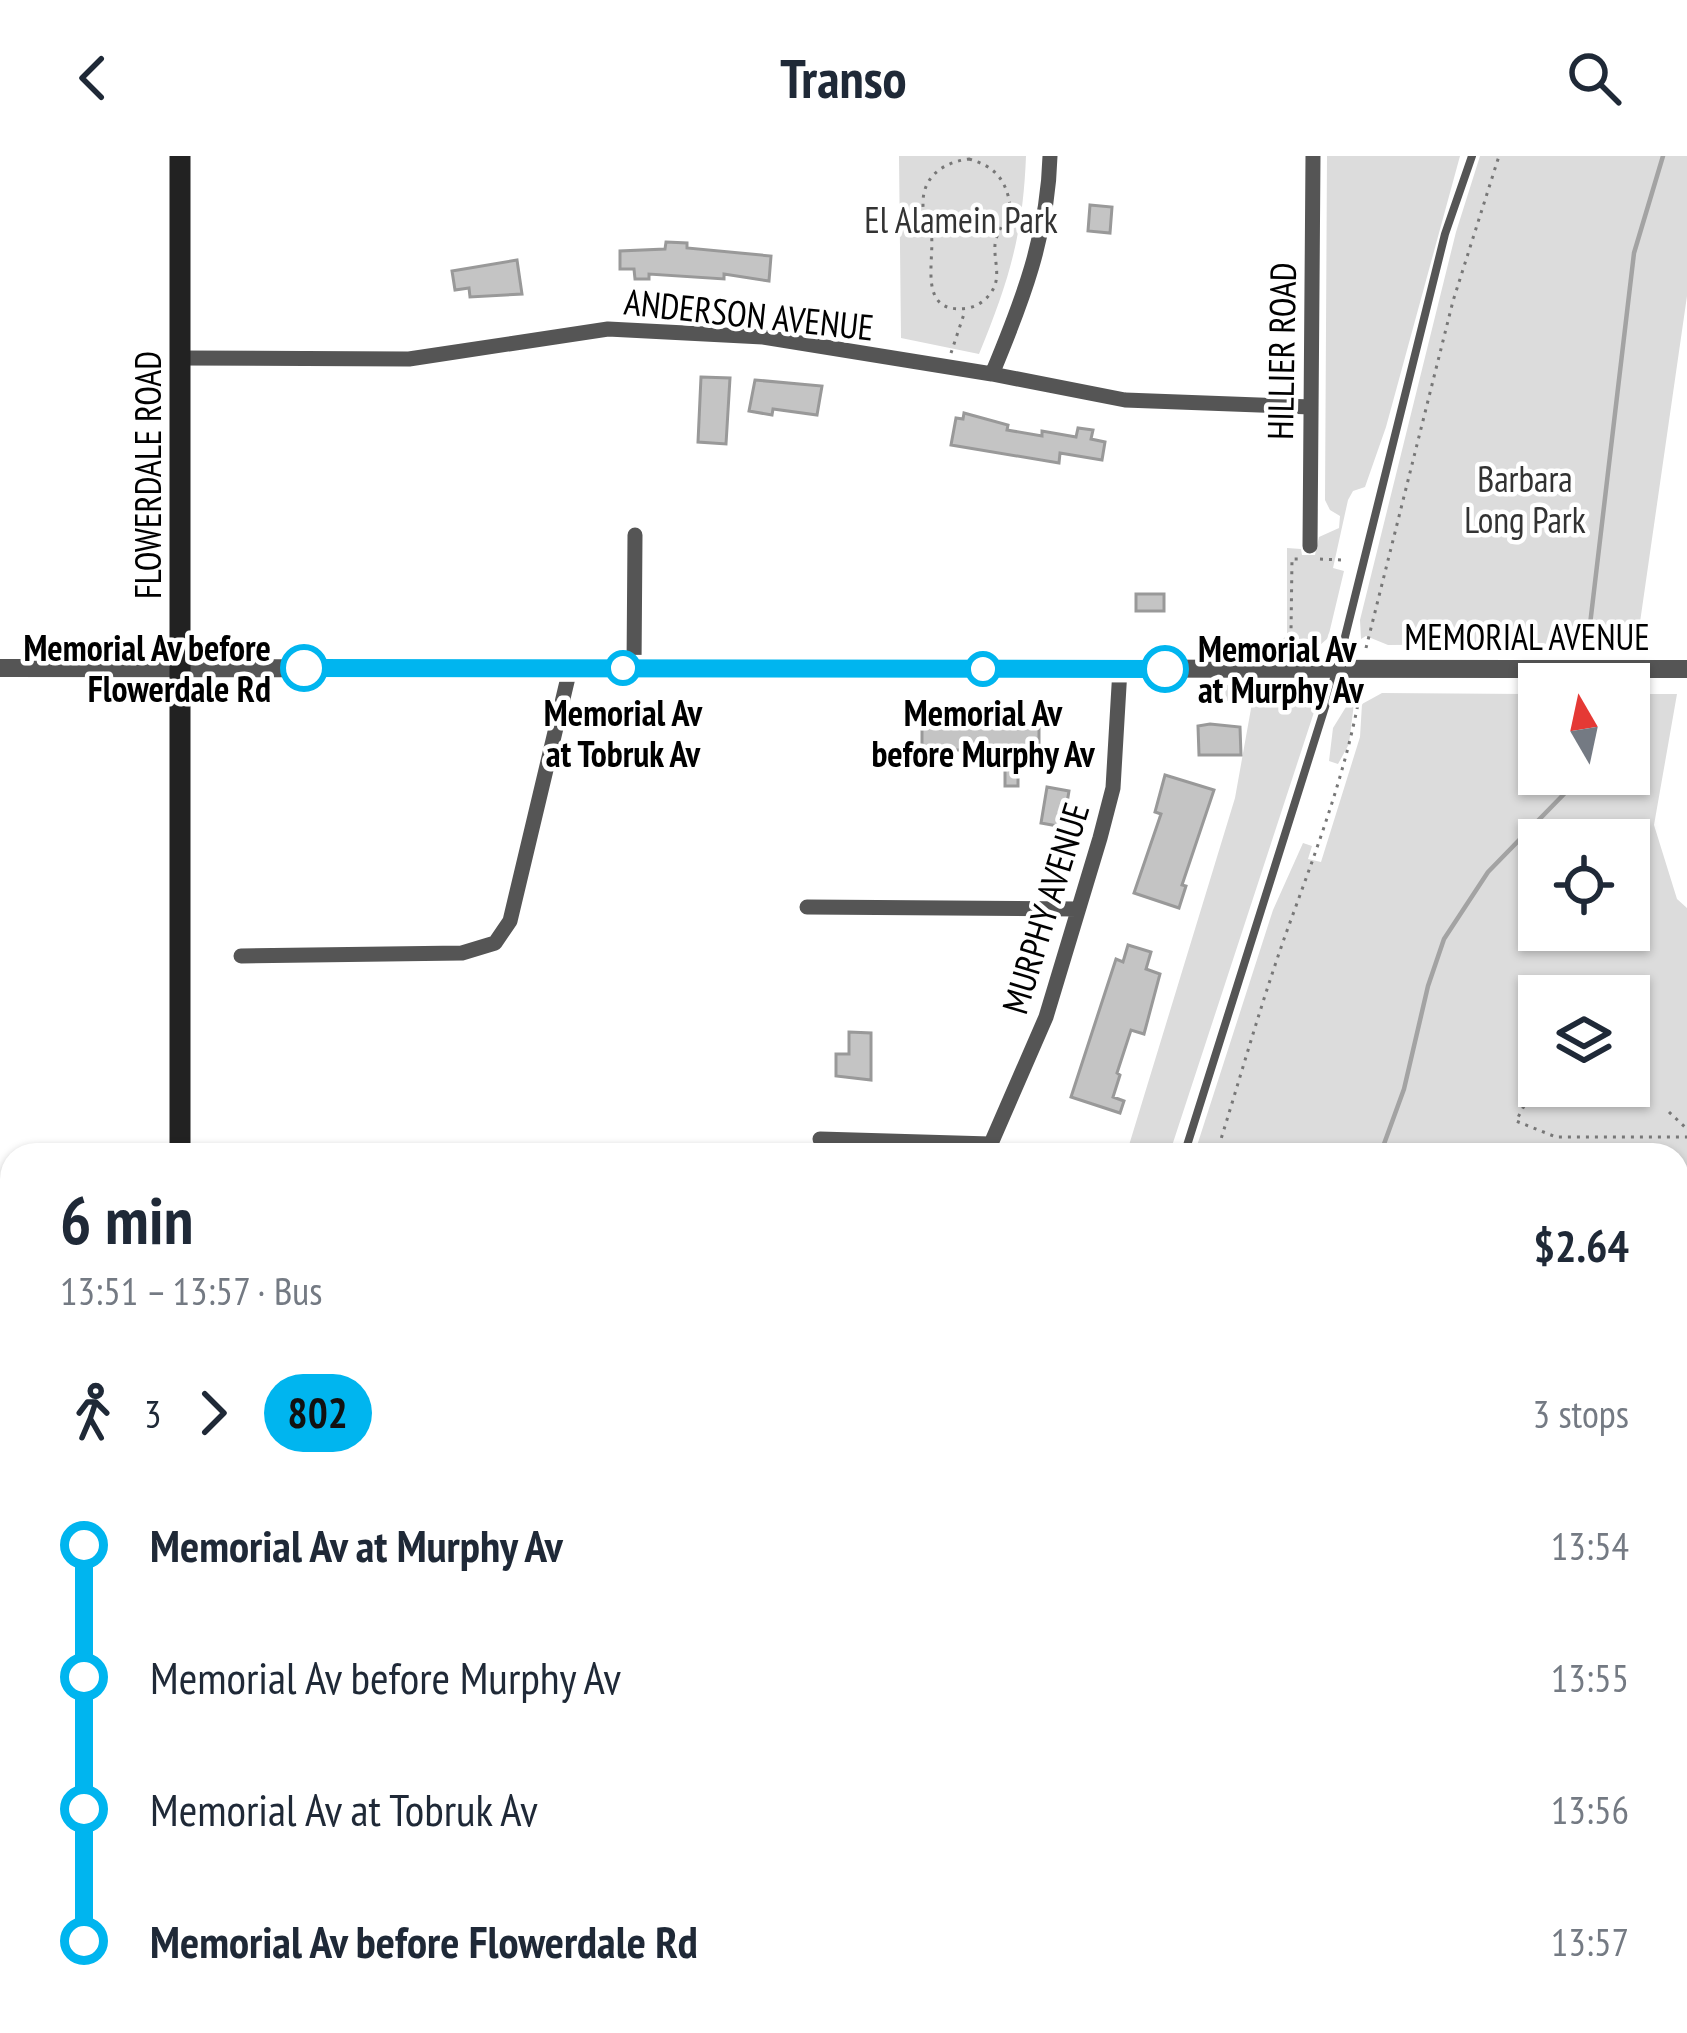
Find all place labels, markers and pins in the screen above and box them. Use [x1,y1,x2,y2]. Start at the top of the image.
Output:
place label: Memorial Av before Flowerdale Rd [23,624,271,712]
place label: Memorial Av at Murphy Av [1198,625,1364,713]
marker: Memorial Av before Flowerdale Rd [282,646,326,690]
marker: Memorial Av at Murphy Av [1143,647,1187,691]
marker: Memorial Av at Tobruk Av [607,652,639,684]
marker: Memorial Av before Murphy Av [967,653,999,685]
place label: Memorial Av at Tobruk Av [544,689,703,777]
place label: Memorial Av before Murphy Av [871,689,1095,777]

